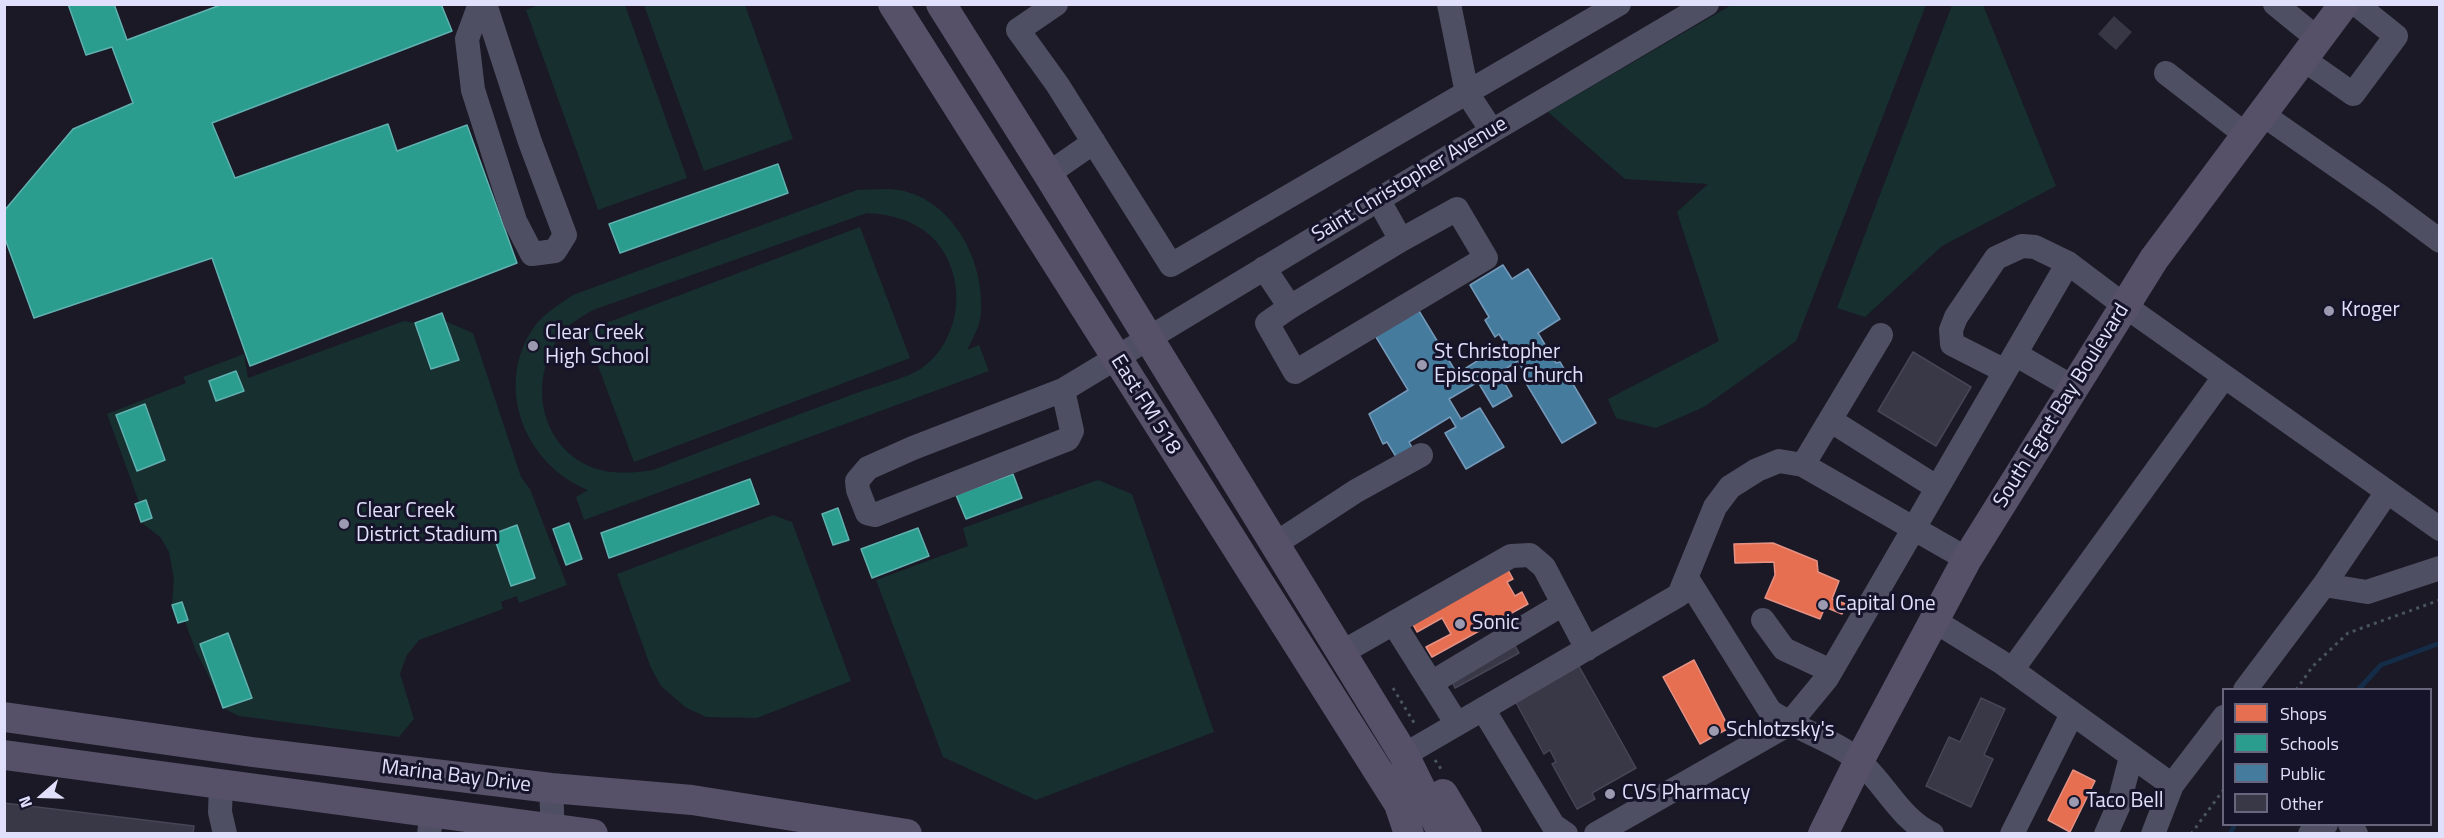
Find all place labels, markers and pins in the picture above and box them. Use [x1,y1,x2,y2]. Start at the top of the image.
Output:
place label: Kroger [2341,298,2400,324]
marker: Kroger [2322,304,2336,318]
place label: Clear Creek High School [545,321,649,371]
marker: Clear Creek High School [526,339,540,353]
place label: St Christopher Episcopal Church [1434,340,1584,390]
marker: St Christopher Episcopal Church [1415,358,1429,372]
place label: Clear Creek District Stadium [356,499,498,549]
marker: Clear Creek District Stadium [337,517,351,531]
place label: Capital One [1835,592,1936,618]
marker: Capital One [1816,598,1830,612]
place label: Sonic [1472,611,1520,637]
marker: Sonic [1453,617,1467,631]
place label: Schlotzsky's [1726,718,1835,744]
marker: Schlotzsky's [1707,724,1721,738]
place label: CVS Pharmacy [1622,781,1750,807]
marker: CVS Pharmacy [1603,787,1617,801]
place label: Taco Bell [2086,789,2164,815]
marker: Taco Bell [2067,795,2081,809]

